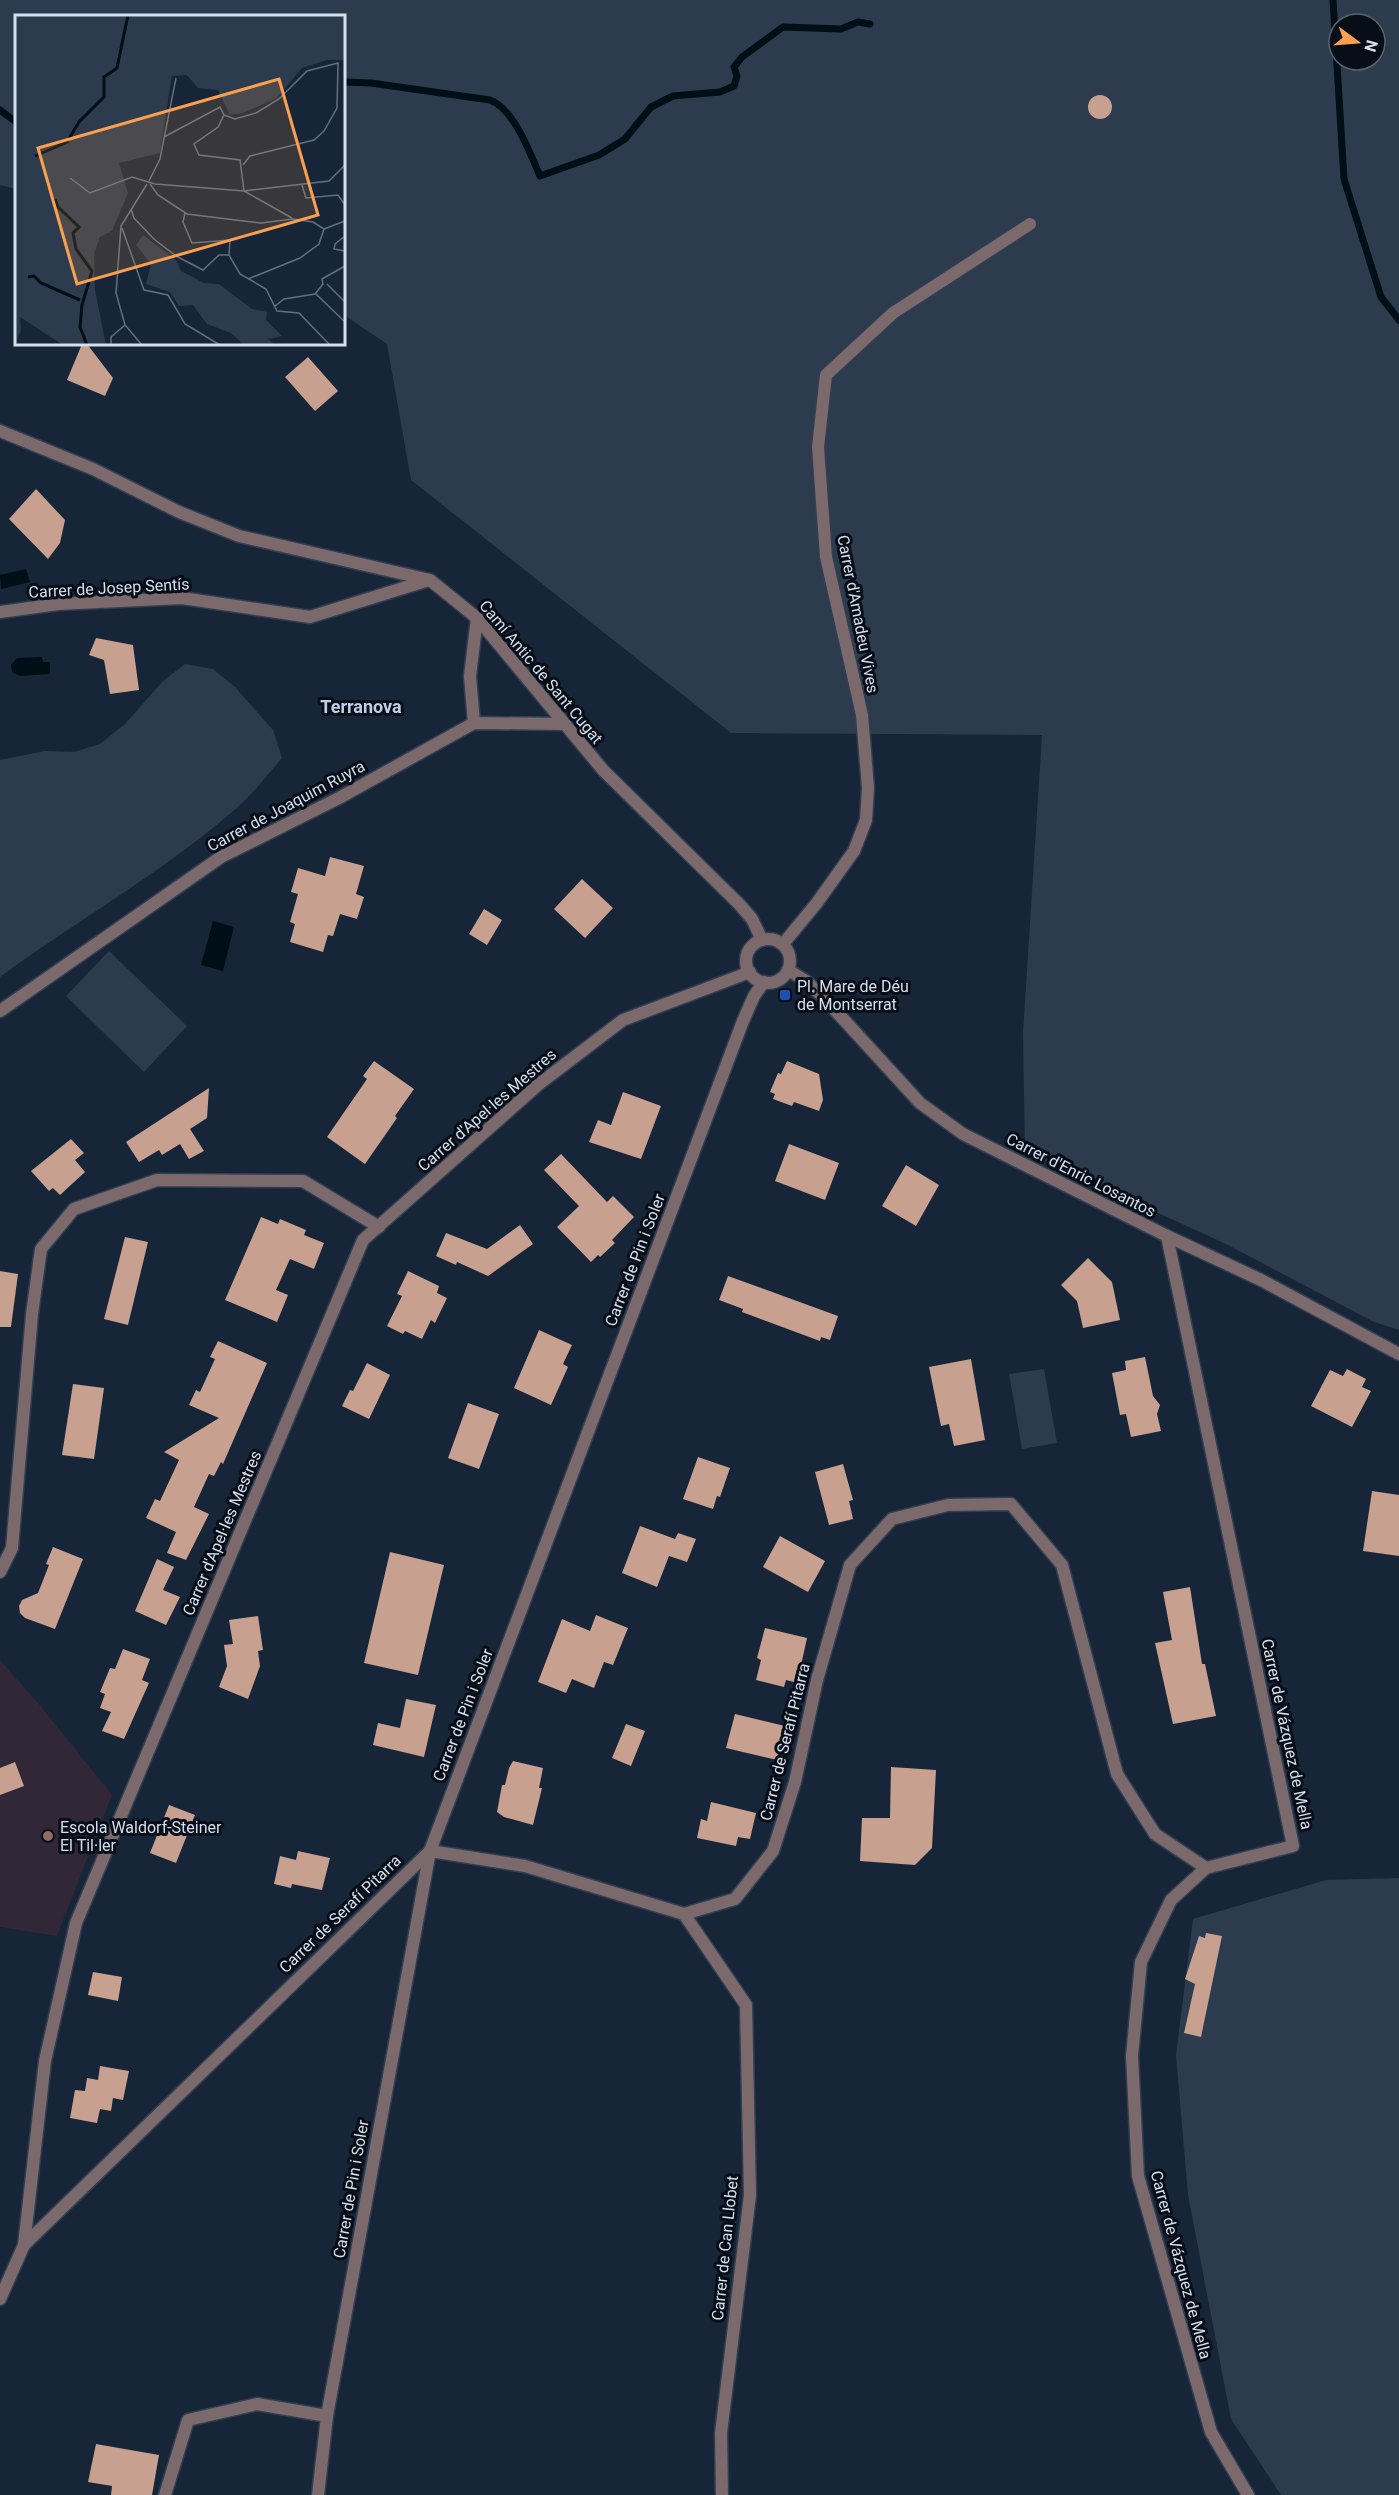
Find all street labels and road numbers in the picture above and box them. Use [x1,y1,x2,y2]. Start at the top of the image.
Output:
street label: Carrer d'Amadeu Vives [833,533,883,695]
street label: Carrer de Josep Sentís [28,574,190,602]
street label: Camí Antic de Sant Cugat [475,596,607,748]
street label: Carrer de Joaquim Ruyra [204,756,368,856]
street label: Carrer d'Apel·les Mestres [414,1045,560,1175]
street label: Carrer d'Enric Losantos [1003,1129,1159,1221]
street label: Carrer de Pin i Soler [601,1191,669,1329]
street label: Carrer d'Apel·les Mestres [179,1448,265,1618]
street label: Carrer de Vázquez de Mella [1258,1637,1316,1831]
street label: Carrer de Pin i Soler [429,1646,497,1784]
street label: Carrer de Serafí Pitarra [756,1661,814,1823]
street label: Carrer de Serafí Pitarra [275,1851,405,1977]
street label: Carrer de Pin i Soler [329,2118,373,2260]
street label: Carrer de Vázquez de Mella [1147,2169,1215,2361]
street label: Carrer de Can Llobet [708,2175,742,2321]

